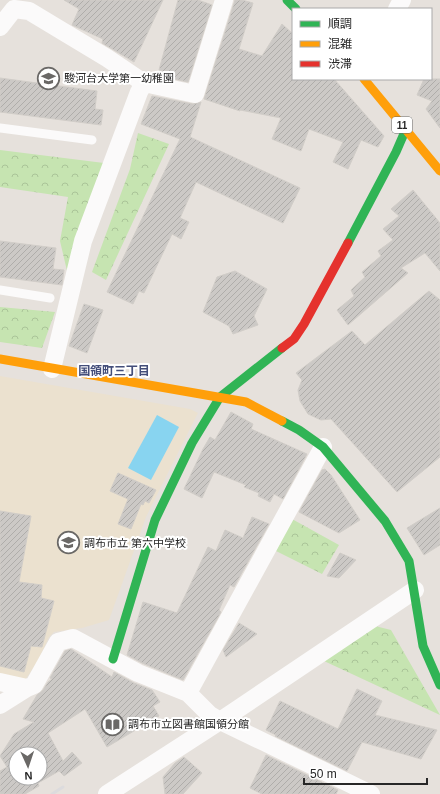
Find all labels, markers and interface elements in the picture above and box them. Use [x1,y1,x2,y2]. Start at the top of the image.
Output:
legend [292,8,432,80]
text: 順調 [328,17,352,31]
text: 混雑 [328,37,352,51]
text: 渋滞 [328,57,352,71]
school or university icon: 駿河台大学第一幼稚園 [36,65,62,91]
place label: 駿河台大学第一幼稚園 [64,72,174,84]
road number: 11 [392,117,412,133]
district label: 国領町三丁目 [78,364,150,378]
school or university icon: 調布市立 第六中学校 [55,530,81,556]
place label: 調布市立 第六中学校 [84,537,186,549]
library icon: 調布市立図書館国領分館 [99,711,125,737]
place label: 調布市立図書館国領分館 [128,718,249,730]
north arrow [8,746,48,786]
scale bar [304,760,427,786]
text: 50 m [310,767,337,781]
text: N [24,770,33,782]

